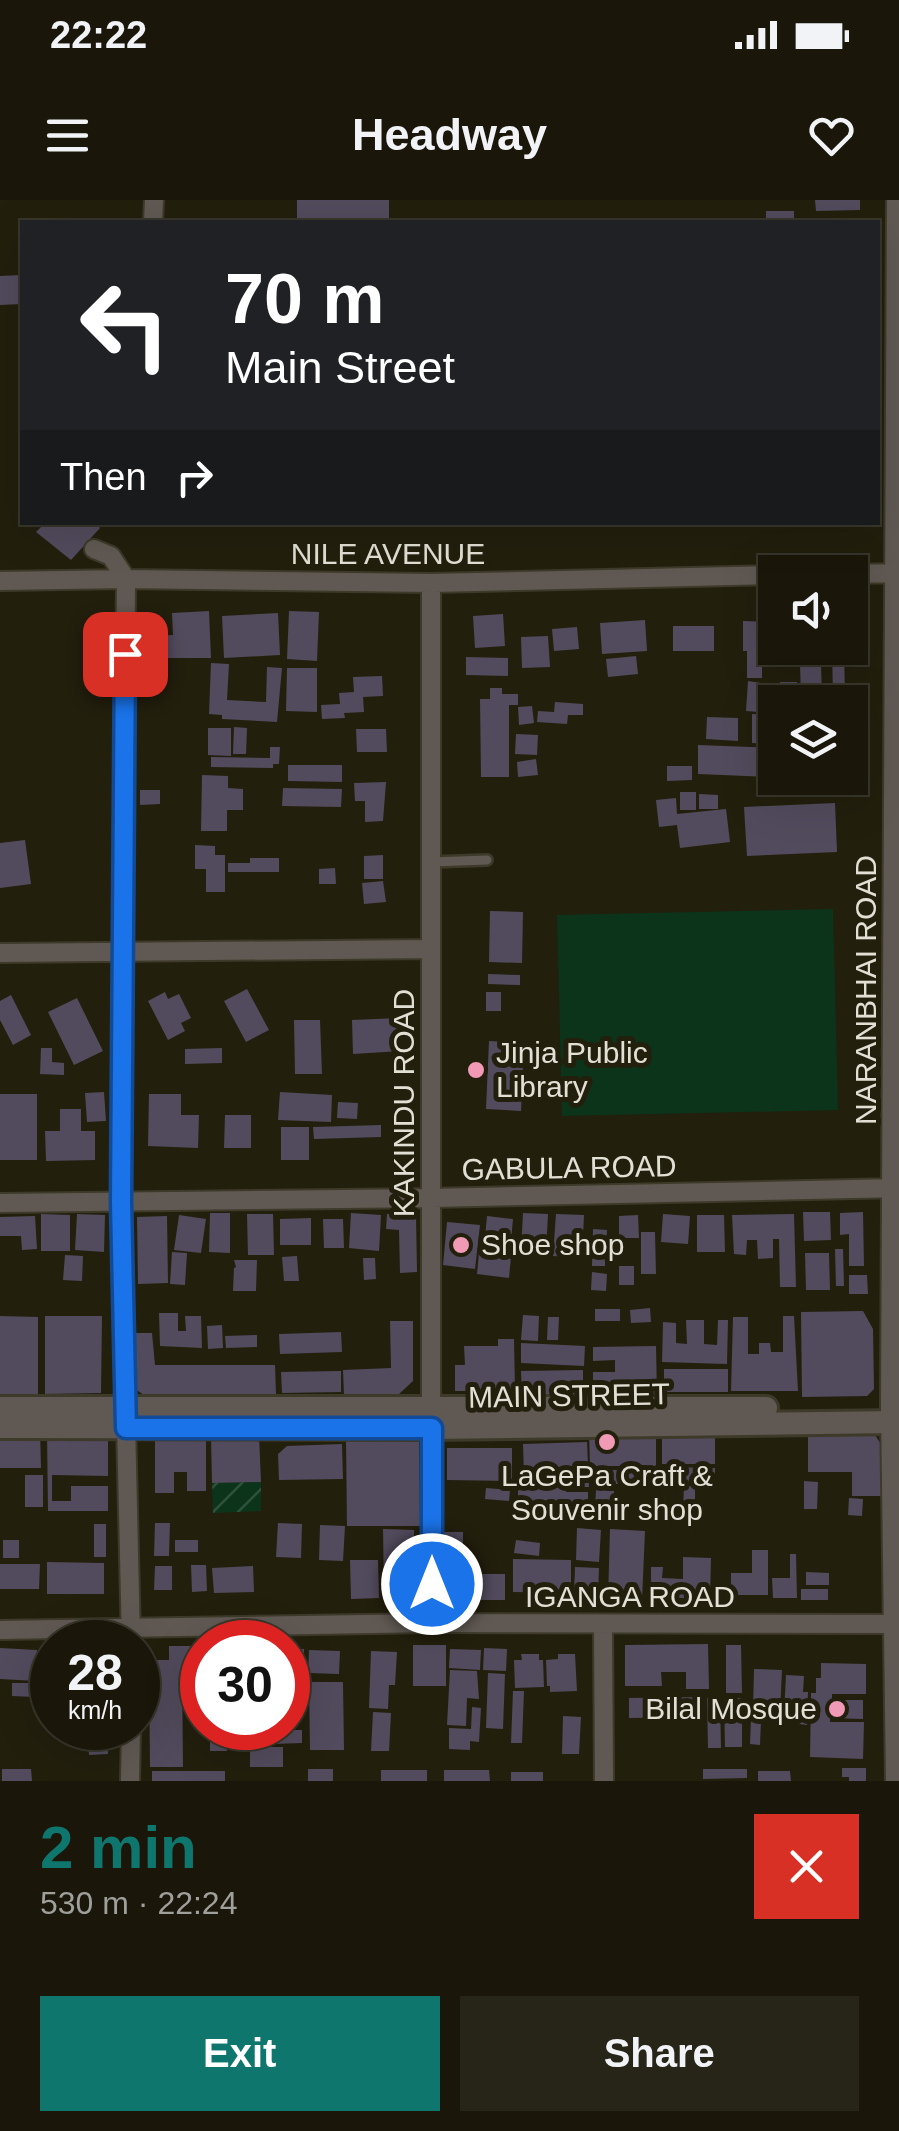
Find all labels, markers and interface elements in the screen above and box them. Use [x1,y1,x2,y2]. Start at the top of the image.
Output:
text: 22:22 [50,14,147,56]
icon: menu [40,108,95,163]
icon: heart [804,108,859,163]
text: Headway [352,109,547,160]
icon: left [60,260,190,390]
text: 70 m [225,260,385,338]
text: Main Street [225,342,455,393]
icon: right [167,450,222,505]
text: Then [60,456,147,498]
street label: NILE AVENUE [291,537,485,570]
map controls [758,555,868,795]
button: sound [758,555,868,665]
pin [83,612,168,697]
icon: arrive [98,627,153,682]
button: layers [758,685,868,795]
street label: NARANBHAI ROAD [849,855,882,1125]
street label: KAKINDU ROAD [387,989,420,1217]
place label: Jinja Public Library [496,1036,648,1103]
marker: Jinja Public Library [465,1059,487,1081]
street label: GABULA ROAD [461,1149,677,1186]
place label: Shoe shop [481,1228,624,1261]
marker: Shoe shop [450,1234,472,1256]
street label: MAIN STREET [468,1377,670,1414]
marker: LaGePa Craft & Souvenir shop [596,1431,618,1453]
place label: LaGePa Craft & Souvenir shop [501,1459,713,1526]
position arrow [380,1532,484,1636]
street label: IGANGA ROAD [525,1580,735,1613]
speed limit sign: 30 [180,1620,310,1750]
text: 28 [67,1645,123,1701]
place label: Bilal Mosque [645,1692,817,1725]
text: km/h [68,1696,122,1724]
marker: Bilal Mosque [826,1698,848,1720]
text: 2 min [40,1814,197,1881]
button: close [754,1814,859,1919]
text: 530 m · 22:24 [40,1885,237,1921]
button: Exit [40,1996,440,2111]
button: Share [460,1996,859,2111]

